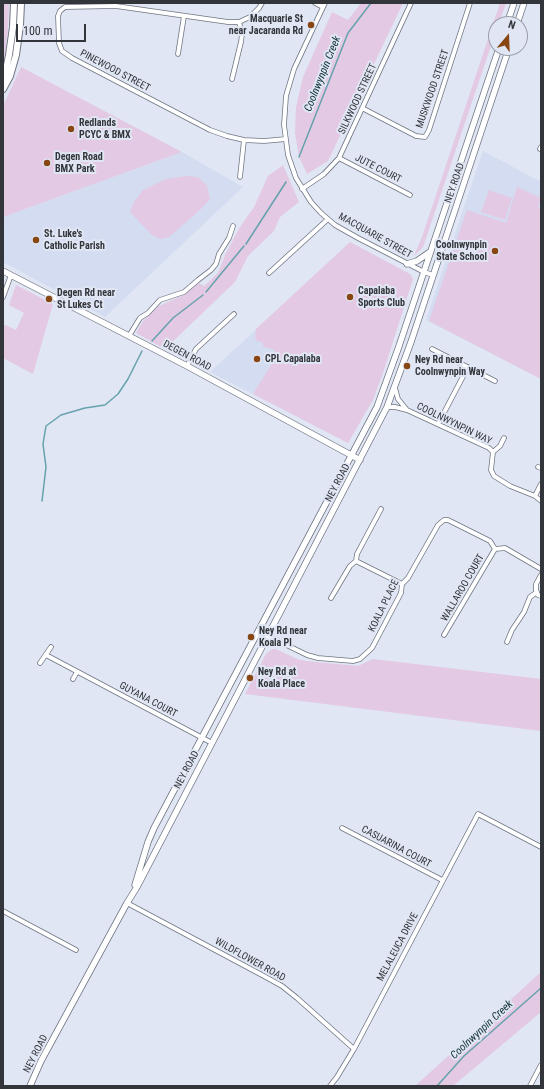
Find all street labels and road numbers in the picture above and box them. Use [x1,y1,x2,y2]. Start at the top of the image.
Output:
street label: PINEWOOD STREET [78,47,152,95]
street label: MUSKWOOD STREET [414,48,452,130]
street label: SILKWOOD STREET [336,62,380,136]
street label: JUTE COURT [353,152,403,186]
street label: NEY ROAD [443,161,467,205]
street label: MACQUARIE STREET [336,211,414,261]
street label: DEGEN ROAD [161,338,213,374]
street label: COOLNWYNPIN WAY [414,401,494,447]
street label: NEY ROAD [323,462,353,504]
street label: WALLAROO COURT [439,552,487,624]
street label: KOALA PLACE [366,578,402,634]
street label: GUYANA COURT [117,680,179,720]
street label: NEY ROAD [172,749,202,791]
street label: CASUARINA COURT [359,824,433,870]
street label: MELALEUCA DRIVE [375,910,421,984]
street label: WILDFLOWER ROAD [213,936,287,984]
street label: NEY ROAD [21,1033,51,1075]

